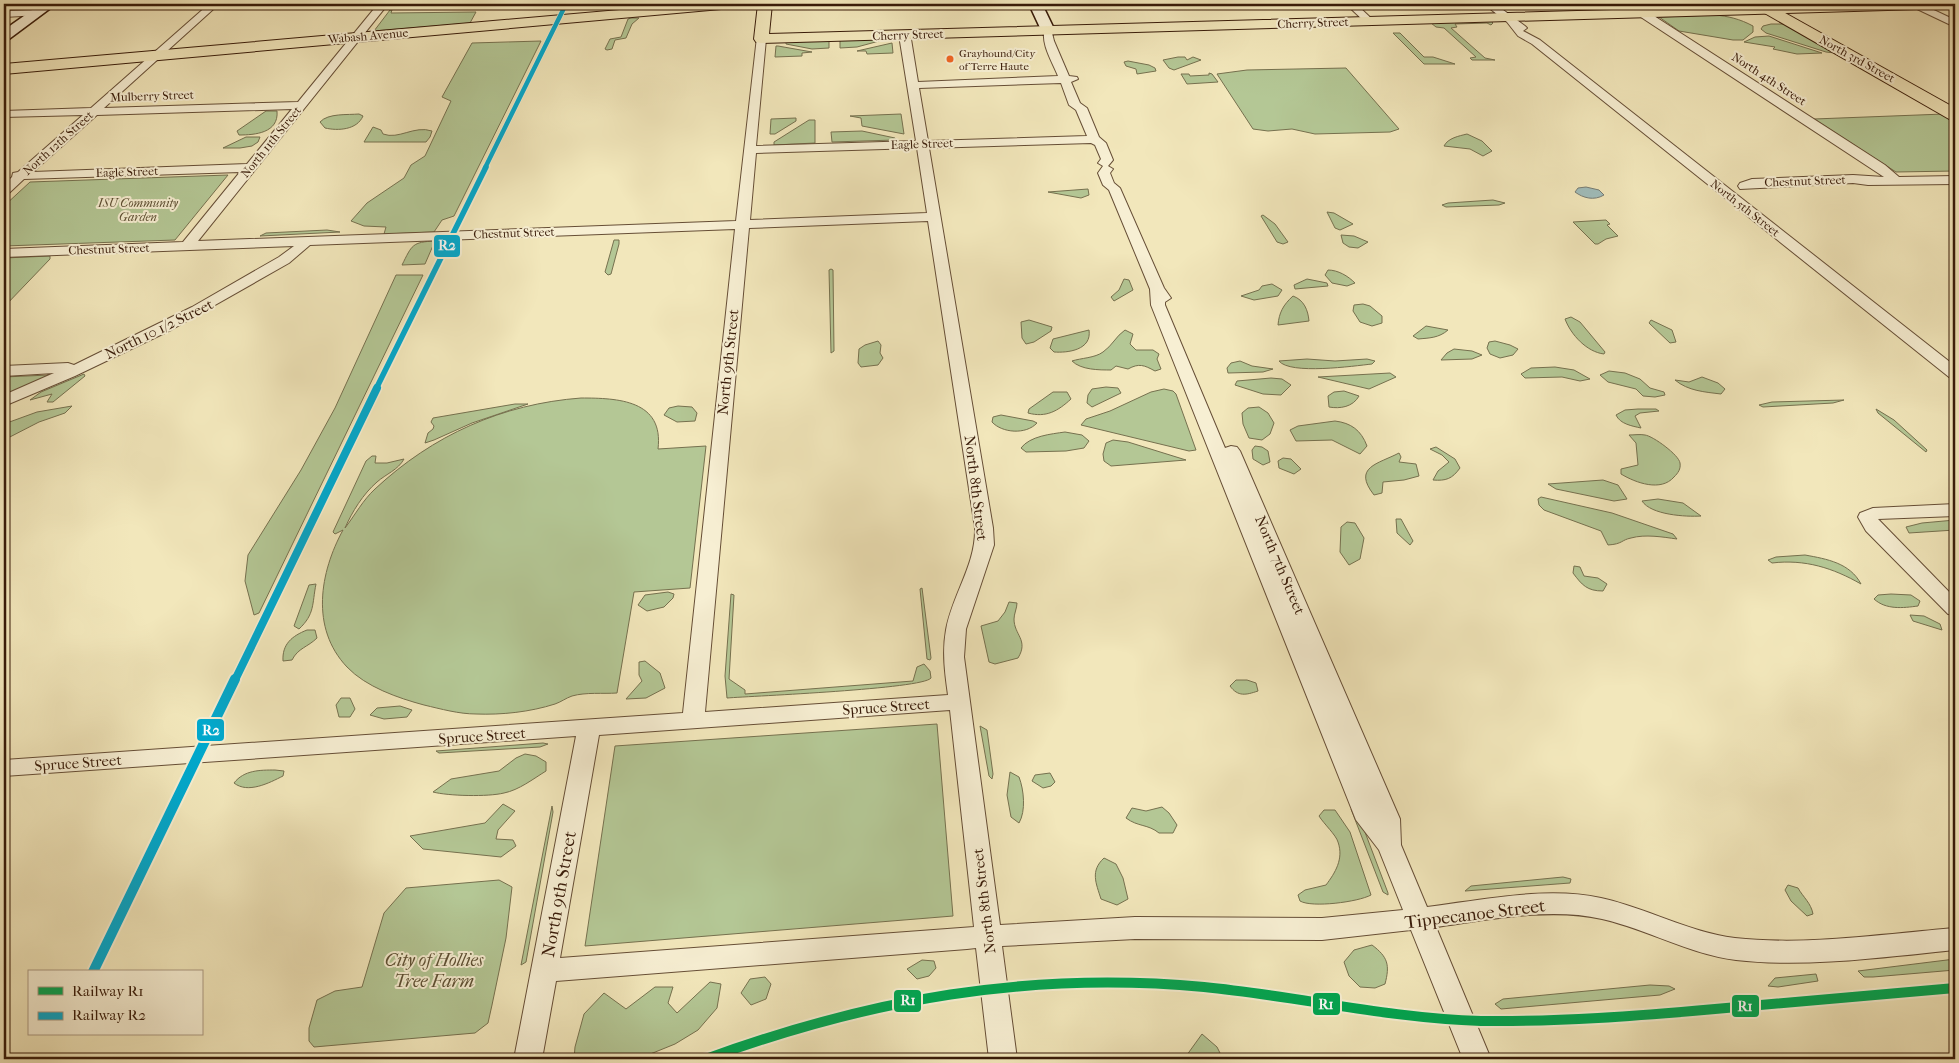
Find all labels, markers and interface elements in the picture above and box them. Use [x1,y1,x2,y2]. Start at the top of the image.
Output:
street label: Cherry Street [1277,15,1350,31]
street label: Wabash Avenue [326,26,409,47]
street label: Cherry Street [872,27,945,43]
street label: North 3rd Street [1817,32,1898,86]
place label: Grayhound/City of Terre Haute [959,47,1036,73]
street label: North 4th Street [1729,50,1809,109]
marker: Grayhound/City of Terre Haute [945,54,955,64]
street label: Mulberry Street [110,88,195,104]
street label: North 11th Street [238,103,304,180]
street label: North 12th Street [20,107,96,178]
street label: Eagle Street [890,136,954,152]
street label: Eagle Street [95,164,159,180]
street label: Chestnut Street [1764,173,1847,189]
street label: North 5th Street [1708,177,1783,240]
park label: ISU Community Garden [97,196,179,224]
street label: Chestnut Street [473,225,556,241]
line badge: R2 [433,234,461,258]
text: R2 [438,237,456,254]
street label: Chestnut Street [68,241,151,257]
street label: North 10 1/2 Street [102,295,217,363]
street label: North 9th Street [713,307,743,416]
street label: North 8th Street [961,434,991,542]
street label: North 7th Street [1251,513,1309,618]
street label: Spruce Street [842,695,931,719]
line badge: R2 [196,718,225,742]
text: R2 [202,722,220,739]
street label: Spruce Street [438,724,527,748]
street label: Spruce Street [34,751,123,775]
street label: North 9th Street [538,829,581,959]
street label: North 8th Street [969,847,999,955]
street label: Tippecanoe Street [1404,895,1547,934]
park label: City of Hollies Tree Farm [385,950,484,992]
legend [28,970,202,1036]
text: Railway R1 [72,982,144,1000]
line badge: R1 [893,989,922,1013]
text: R1 [900,992,916,1009]
line badge: R1 [1312,992,1341,1016]
line badge: R1 [1731,994,1760,1018]
text: R1 [1318,996,1334,1013]
text: R1 [1737,998,1753,1015]
text: Railway R2 [72,1006,146,1024]

